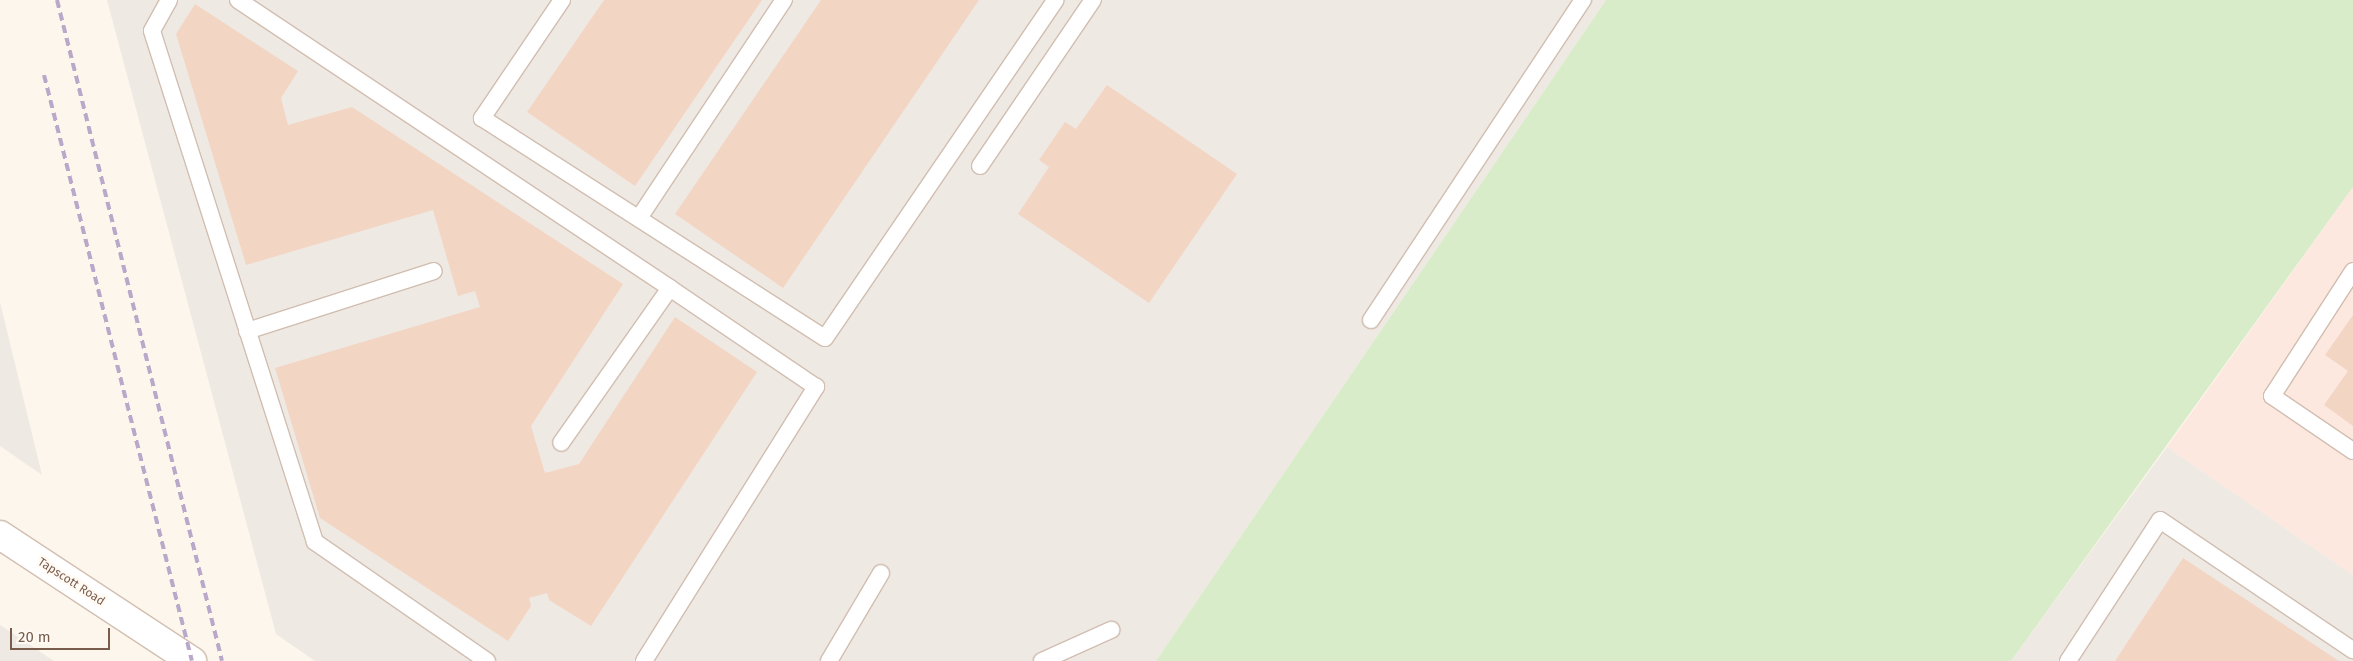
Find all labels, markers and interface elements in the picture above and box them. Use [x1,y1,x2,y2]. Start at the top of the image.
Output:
street label: Tapscott Road [35,555,107,609]
scale bar [12,618,112,650]
text: 20 m [18,628,51,646]

